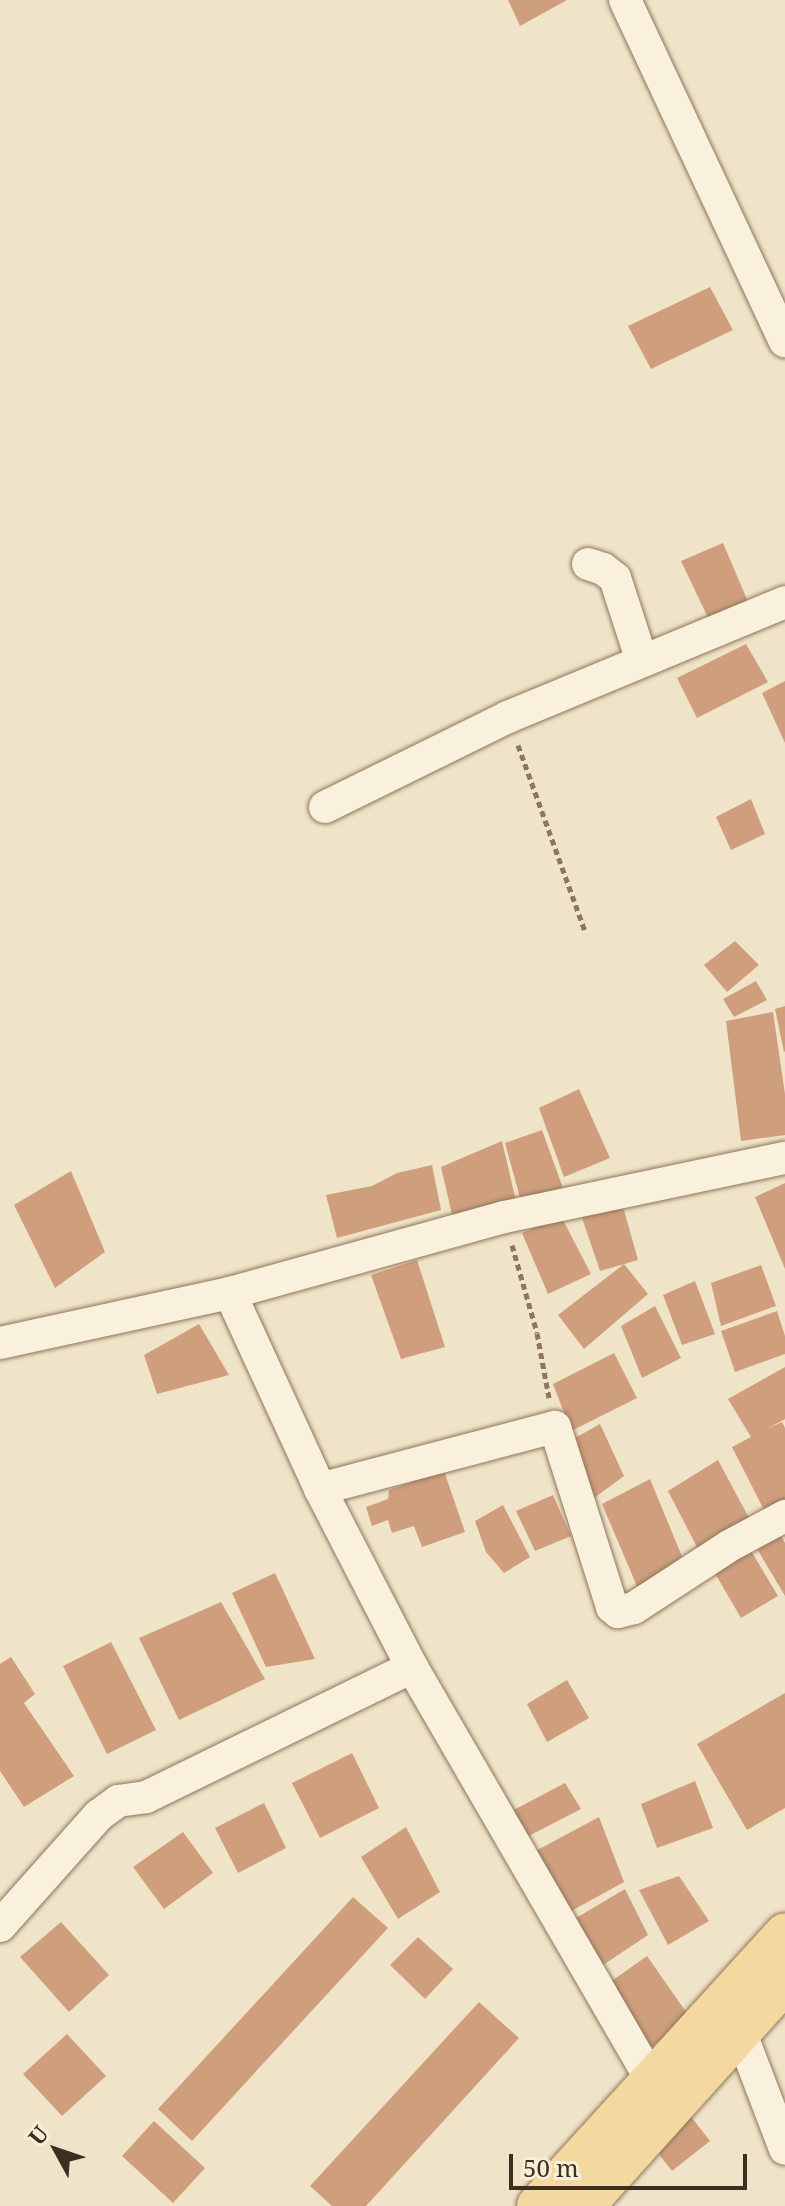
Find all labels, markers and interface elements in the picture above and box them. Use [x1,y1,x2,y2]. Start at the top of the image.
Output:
north arrow [16,2110,96,2190]
text: U [21,2119,54,2151]
scale bar [513,2138,751,2188]
text: 50 m [523,2151,579,2184]

